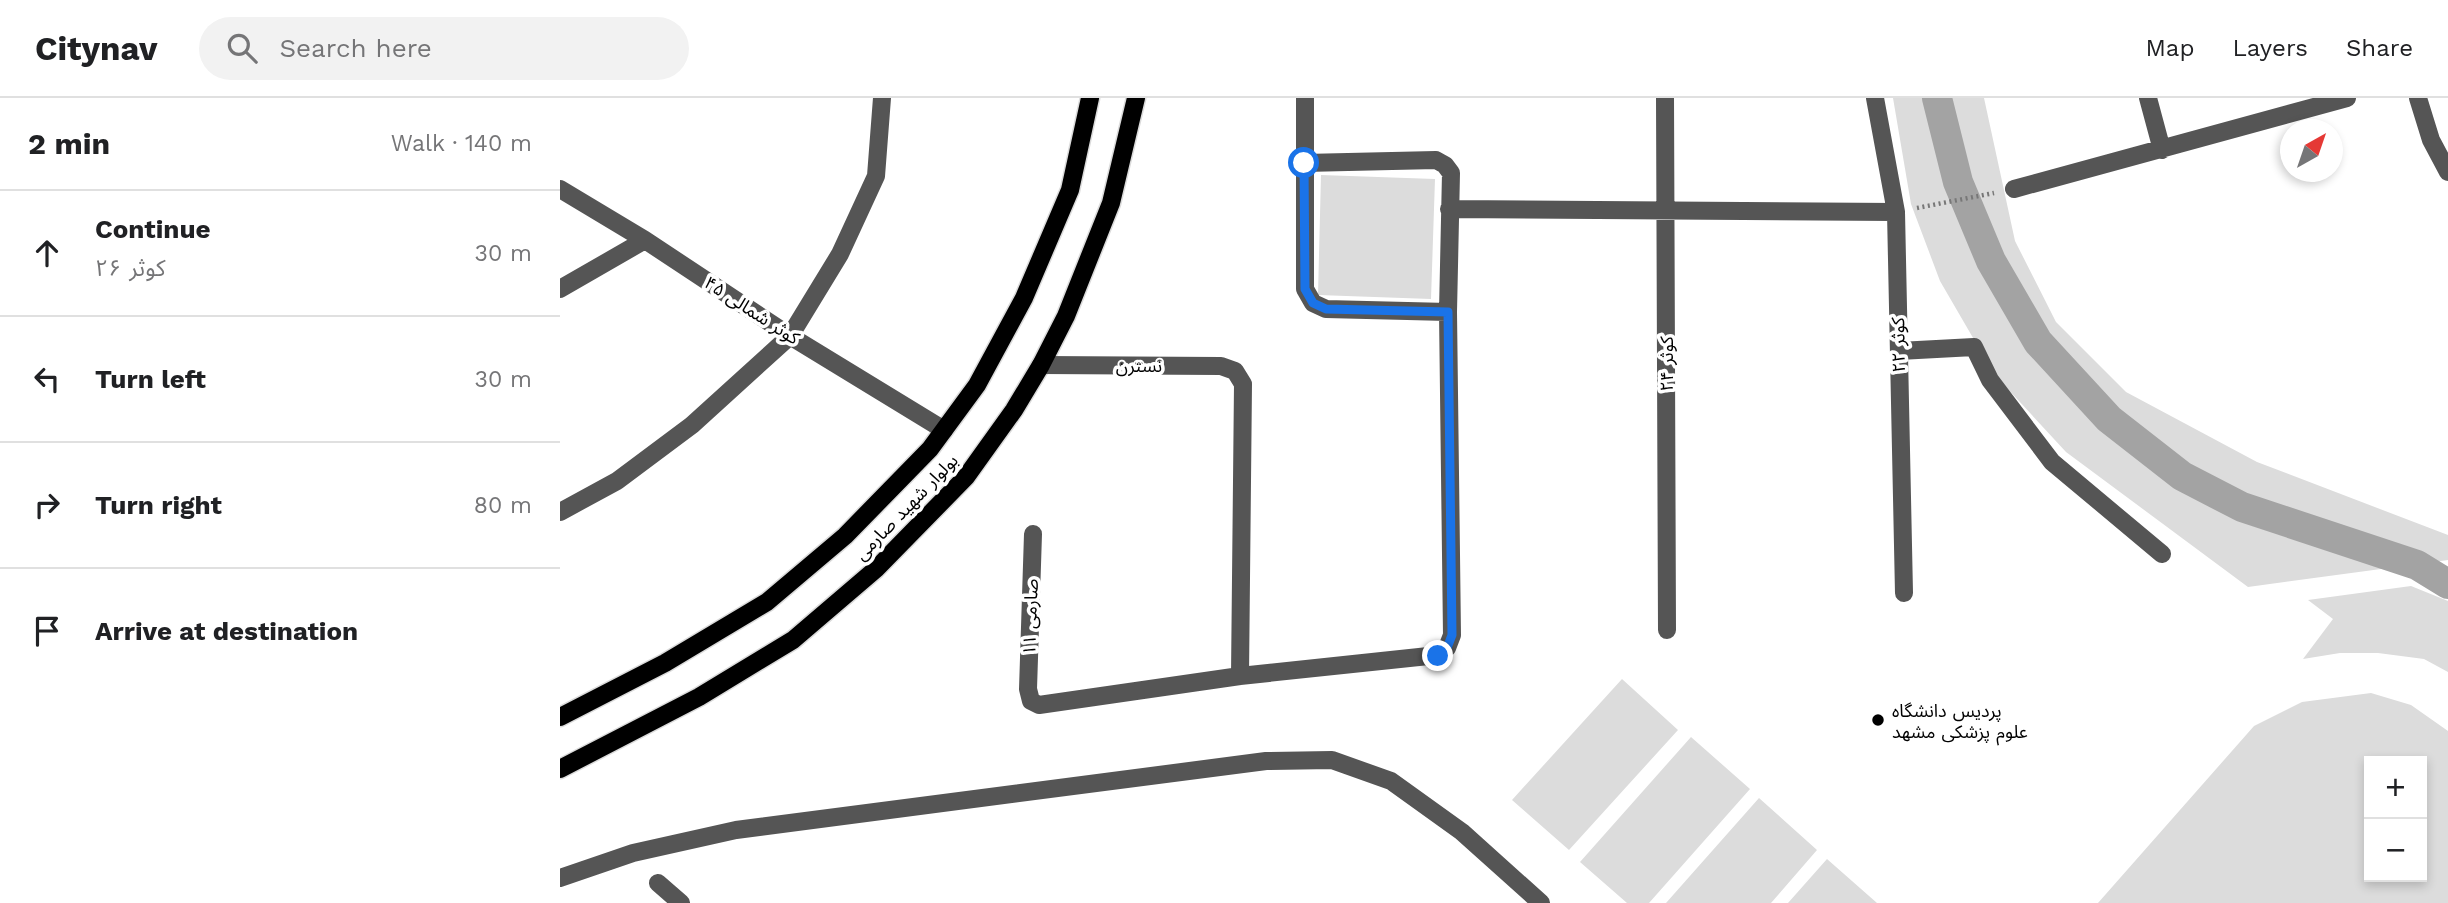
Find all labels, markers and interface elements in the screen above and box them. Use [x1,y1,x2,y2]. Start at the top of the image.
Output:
search box [199,17,689,80]
text: Citynav [35,29,157,68]
icon: search [223,29,261,67]
text: Search here [279,33,432,63]
text: Map [2146,34,2194,62]
text: Layers [2232,34,2308,62]
text: Share [2346,34,2413,62]
north arrow [2280,119,2343,182]
text: 2 min [28,126,110,161]
text: Walk · 140 m [391,130,532,157]
route start [1288,147,1319,178]
text: Continue [95,214,211,244]
icon: ahead [28,234,66,272]
text: 30 m [475,240,532,267]
text: کوثر ۲۶ [95,255,165,282]
street label: کوثر شمالی ۴۵ [700,272,804,350]
street label: کوثر ۲۲ [1887,317,1910,373]
street label: کوثر ۲۴ [1656,336,1678,392]
street label: نسترن [1116,355,1162,377]
icon: left [28,360,66,398]
text: Turn left [95,364,206,394]
text: 30 m [475,366,532,393]
street label: بولوار شهید صارمی [850,450,963,565]
icon: right [28,486,66,524]
text: Turn right [95,490,222,520]
text: 80 m [474,492,532,519]
street label: صارمی ۱۱ [1018,578,1043,656]
icon: arrive [28,612,66,650]
text: Arrive at destination [95,616,358,646]
route end [1422,640,1453,671]
place label: پردیس دانشگاه علوم پزشکی مشهد [1892,700,2028,746]
marker: پردیس دانشگاه علوم پزشکی مشهد [1870,712,1886,728]
map controls [2364,756,2427,882]
button: + [2364,756,2427,819]
button: − [2364,819,2427,882]

